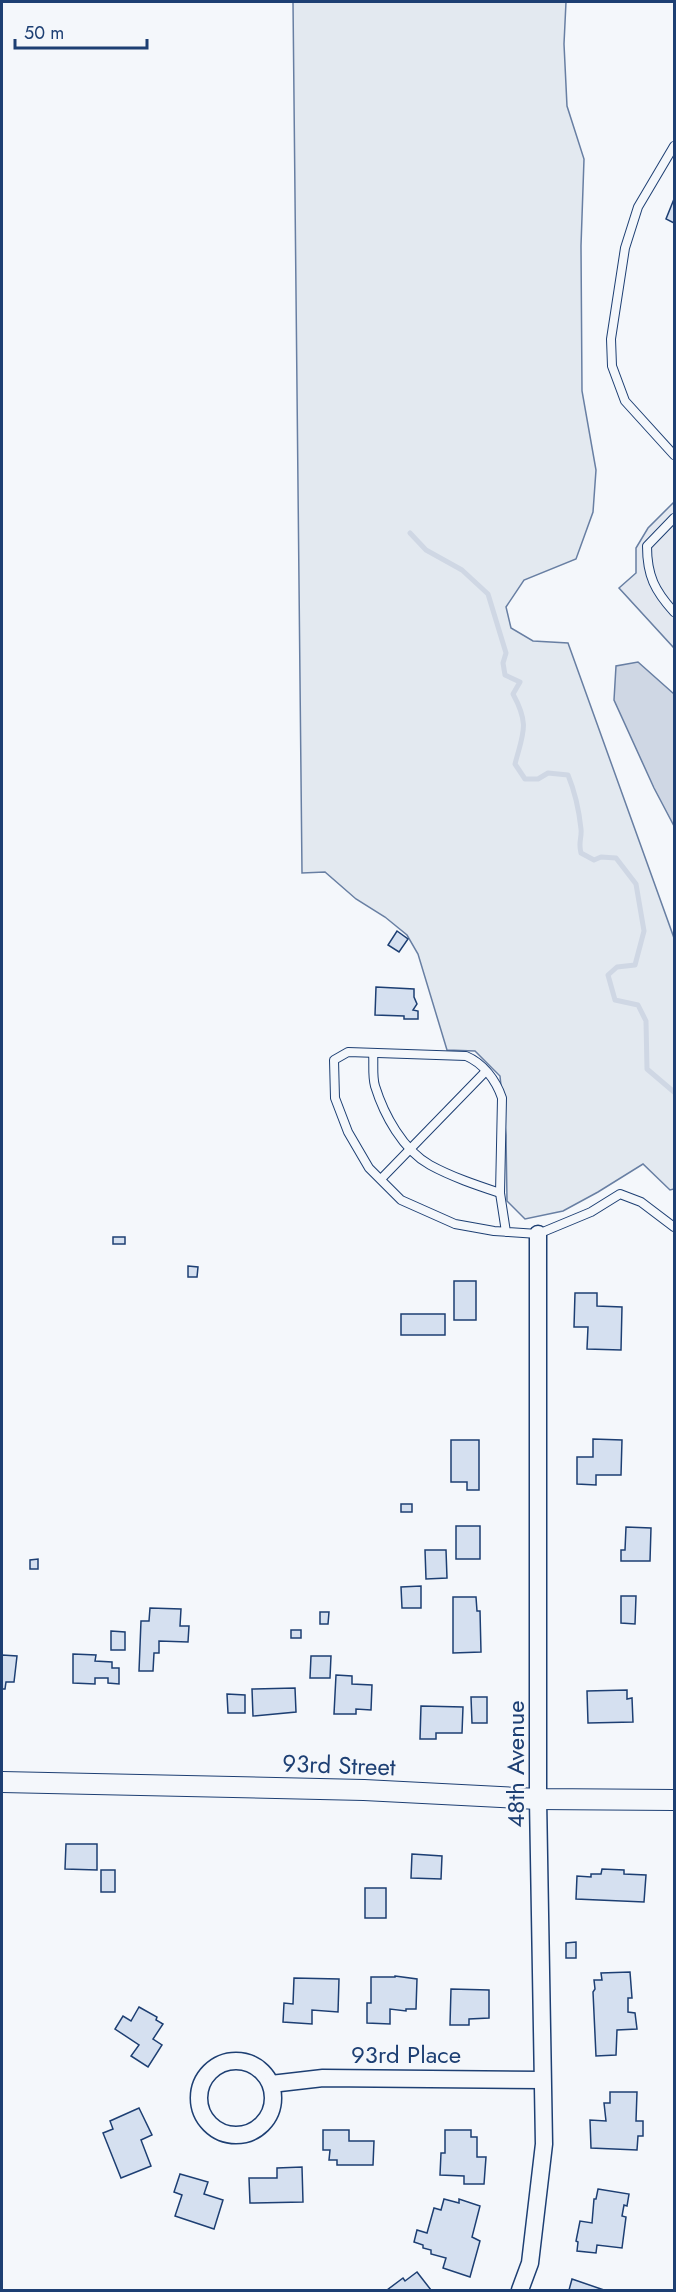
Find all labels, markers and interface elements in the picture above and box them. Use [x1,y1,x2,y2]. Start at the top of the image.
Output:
scale bar [15,12,147,50]
text: 50 m [24,20,64,46]
street label: 48th Avenue [498,1700,533,1828]
street label: 93rd Street [282,1746,396,1784]
street label: 93rd Place [351,2037,461,2072]

